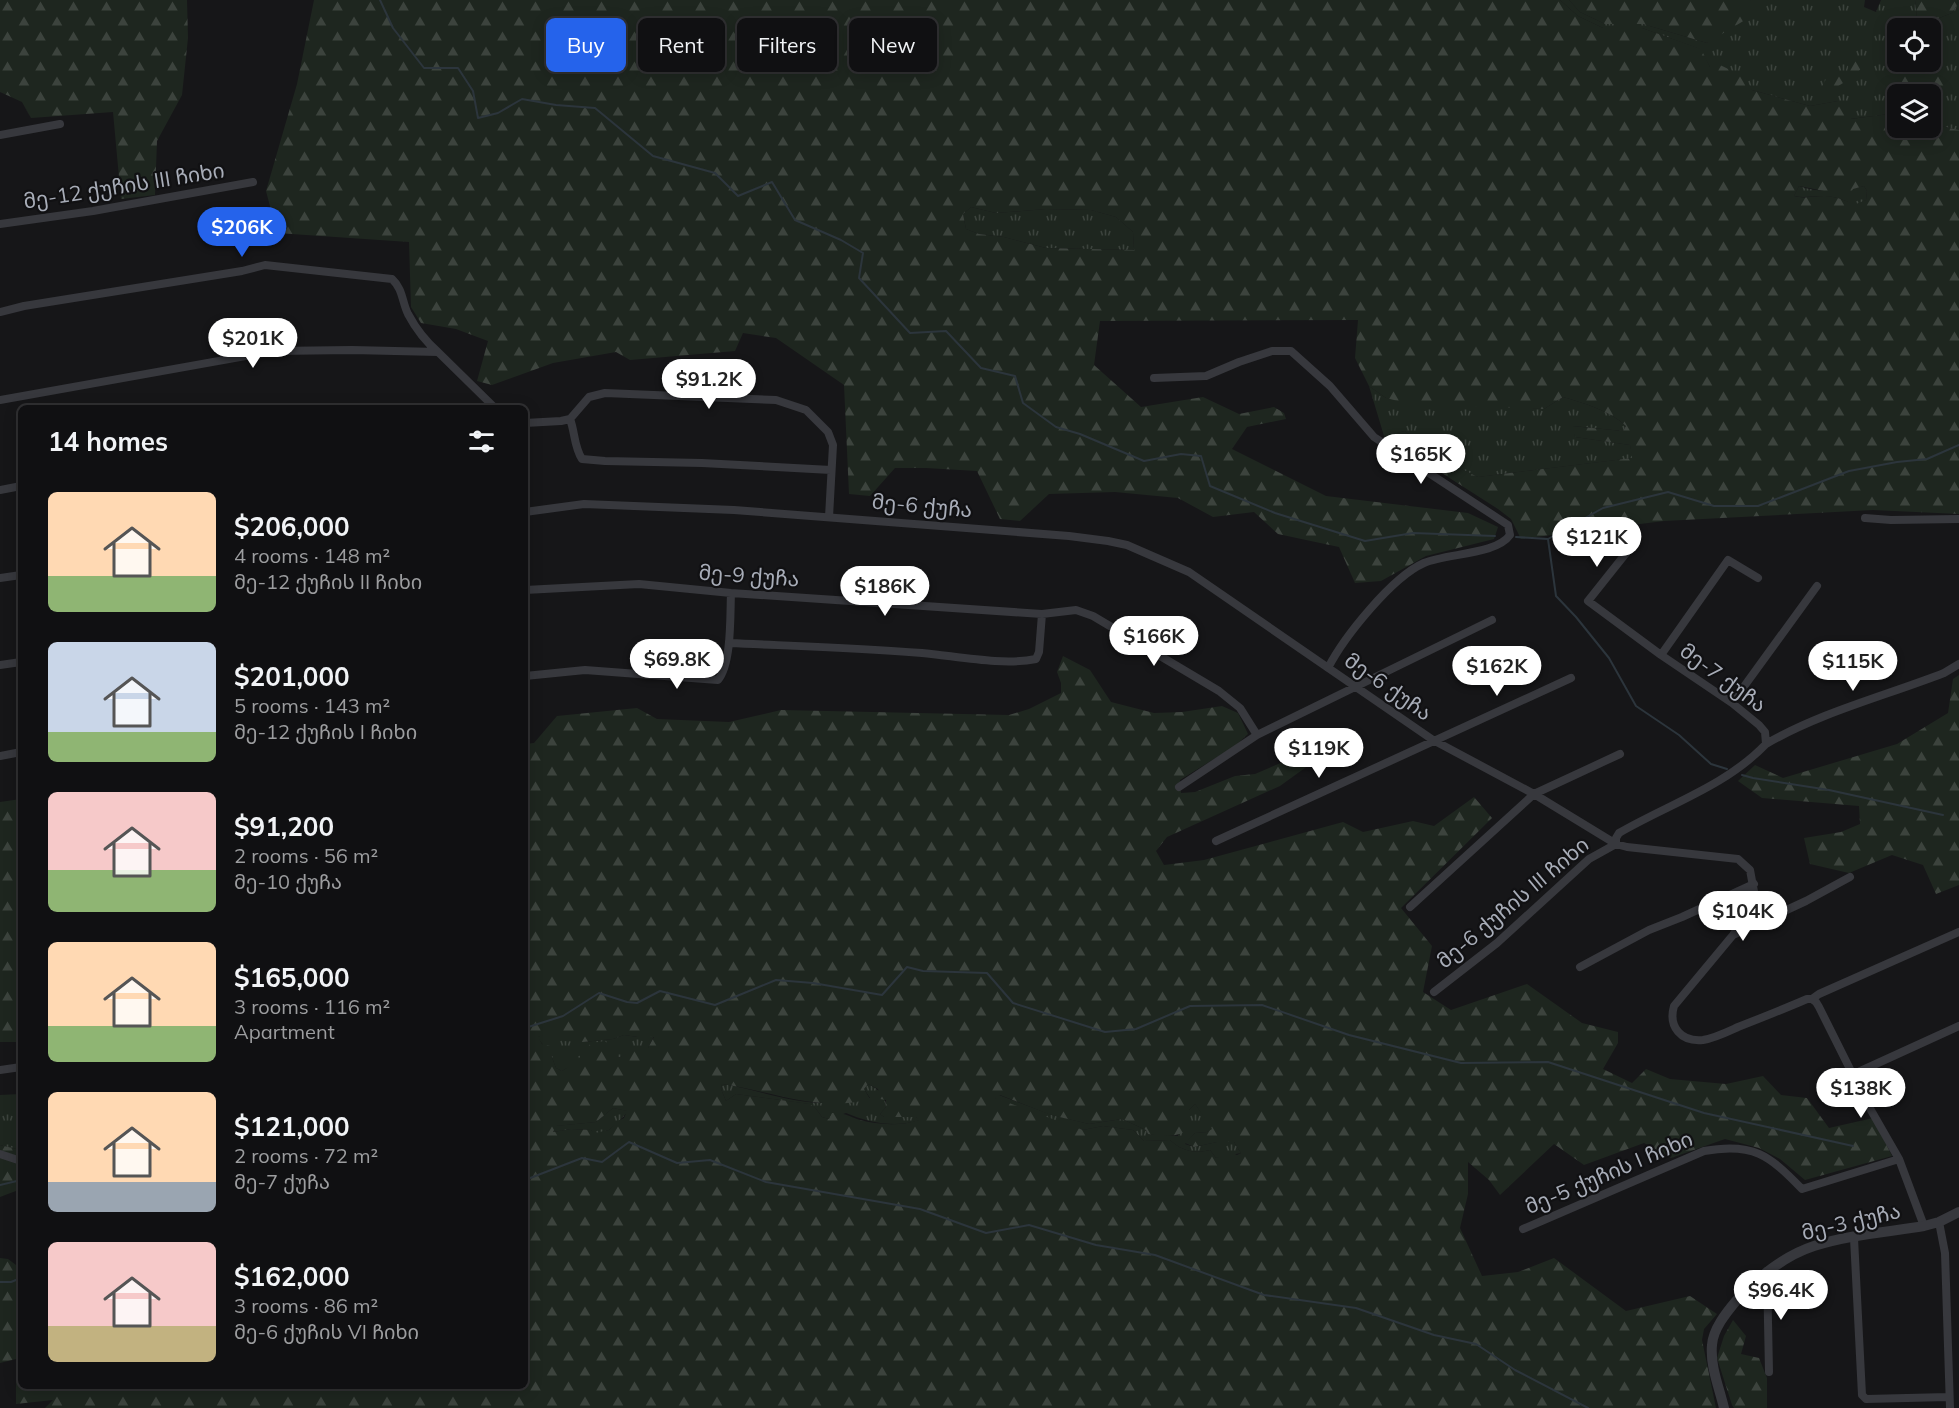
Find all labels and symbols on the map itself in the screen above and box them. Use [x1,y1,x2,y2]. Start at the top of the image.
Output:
street label: მე-12 ქუჩის III ჩიხი [21,156,226,214]
pin: $206K [200,207,284,258]
pin: $201K [211,318,295,369]
pin: $91.2K [660,359,758,410]
pin: $165K [1379,434,1463,485]
street label: მე-6 ქუჩა [871,488,973,522]
pin: $121K [1555,517,1639,568]
street label: მე-9 ქუჩა [698,559,800,591]
pin: $186K [843,566,927,617]
pin: $166K [1112,616,1196,667]
street label: მე-7 ქუჩა [1675,637,1772,717]
pin: $69.8K [628,639,726,690]
pin: $115K [1811,641,1895,692]
pin: $162K [1455,646,1539,697]
street label: მე-6 ქუჩა [1340,647,1437,726]
pin: $119K [1277,728,1361,779]
street label: მე-6 ქუჩის III ჩიხი [1431,831,1594,973]
pin: $104K [1701,891,1785,942]
pin: $138K [1819,1068,1903,1119]
street label: მე-5 ქუჩის I ჩიხი [1521,1125,1696,1219]
street label: მე-3 ქუჩა [1799,1197,1903,1245]
pin: $96.4K [1732,1270,1830,1321]

